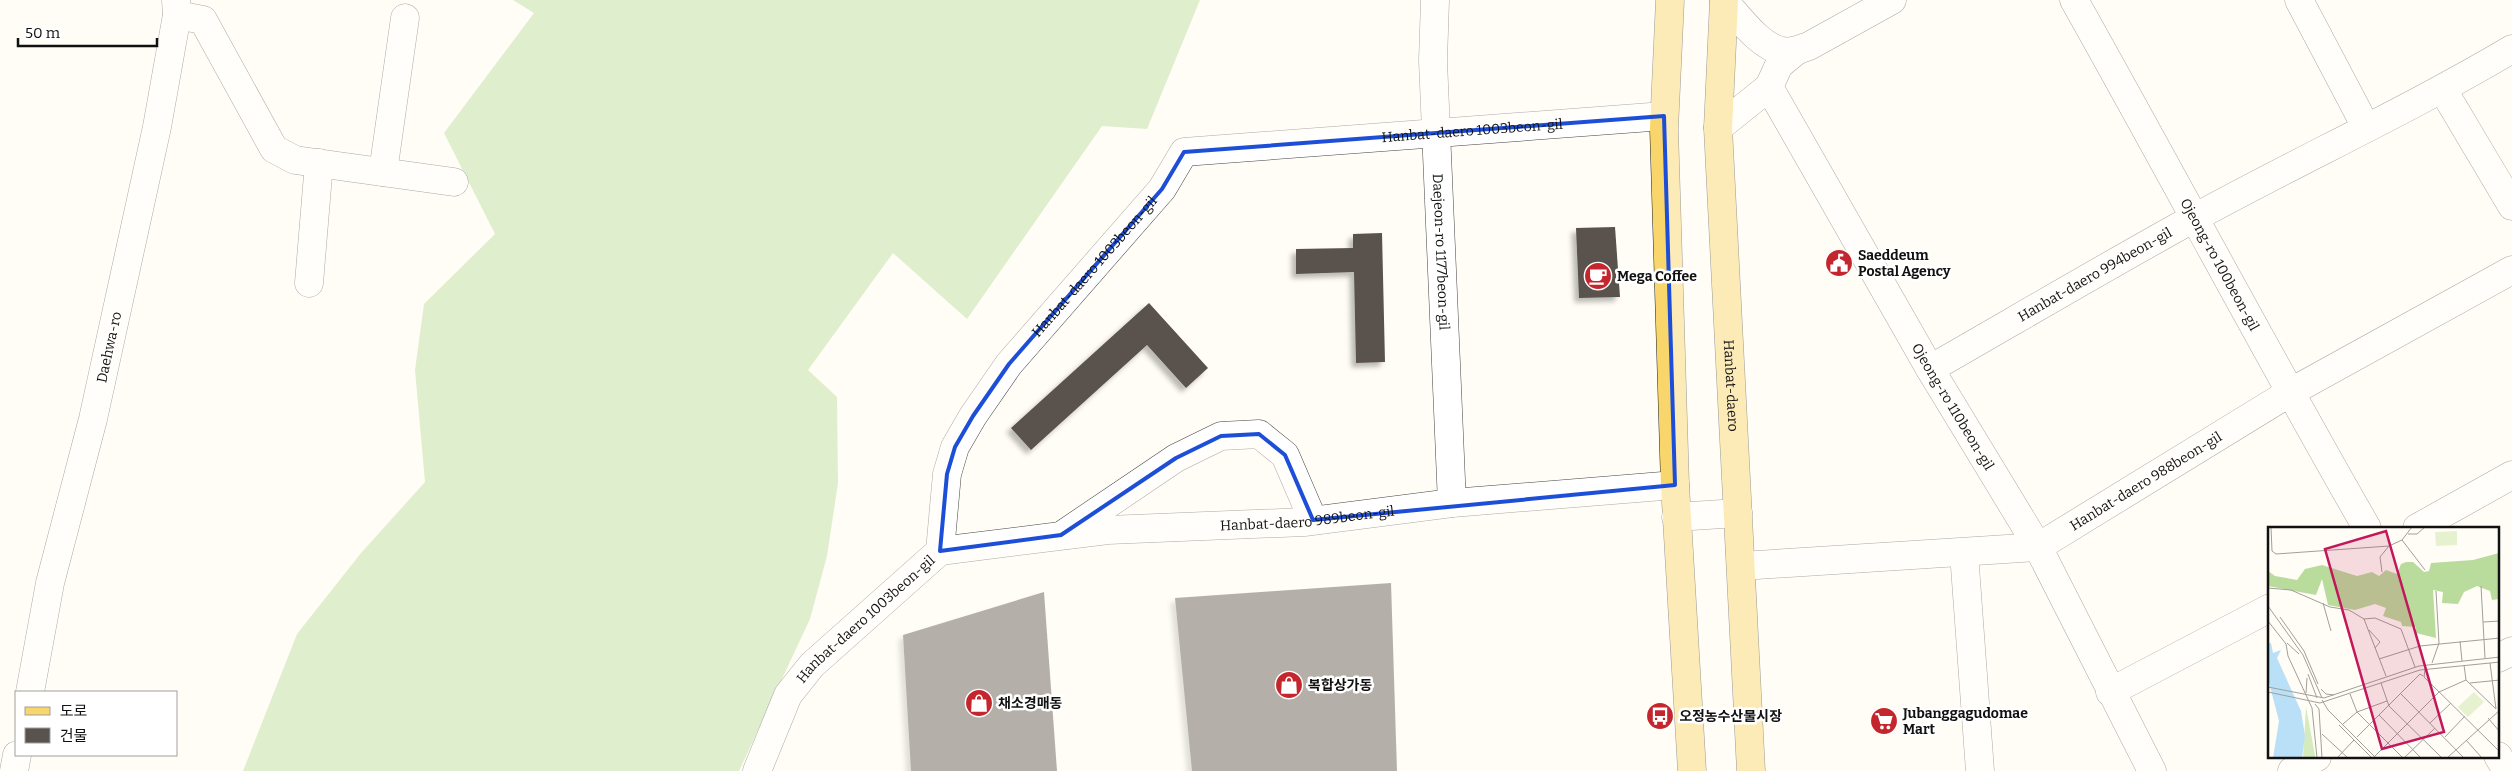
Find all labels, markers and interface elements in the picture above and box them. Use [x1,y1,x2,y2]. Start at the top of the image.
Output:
scale bar [18,15,156,47]
text: 50 m [25,24,61,42]
street label: Hanbat-daero 1003beon-gil [1381,115,1563,146]
street label: Daejeon-ro 1177beon-gil [1429,173,1453,330]
street label: Hanbat-daero 1003beon-gil [1028,193,1160,340]
street label: Ojeong-ro 100beon-gil [2177,195,2263,334]
street label: Hanbat-daero 994beon-gil [2015,224,2175,325]
place label: Saeddeum Postal Agency [1858,247,1951,280]
public building icon: Saeddeum Postal Agency [1824,248,1854,278]
cafe icon: Mega Coffee [1583,261,1613,291]
place label: Mega Coffee [1617,268,1697,285]
street label: Daehwa-ro [93,310,125,384]
street label: Hanbat-daero [1720,339,1742,432]
street label: Ojeong-ro 110beon-gil [1908,340,1998,473]
street label: Hanbat-daero 988beon-gil [2067,428,2225,534]
street label: Hanbat-daero 989beon-gil [1220,502,1395,534]
inset map [2268,527,2500,758]
street label: Hanbat-daero 1003beon-gil [793,551,938,686]
shop icon: 복합상가동 [1274,670,1304,700]
place label: 복합상가동 [1308,677,1373,694]
shop icon: 채소경매동 [964,688,994,718]
legend [15,691,178,756]
place label: 채소경매동 [998,695,1063,712]
bus stop icon: 오정농수산물시장 [1645,701,1675,731]
text: 도로 [60,702,88,720]
place label: Jubanggagudomae Mart [1902,705,2028,738]
supermarket icon: Jubanggagudomae Mart [1869,706,1899,736]
place label: 오정농수산물시장 [1679,708,1782,725]
text: 건물 [60,727,88,745]

